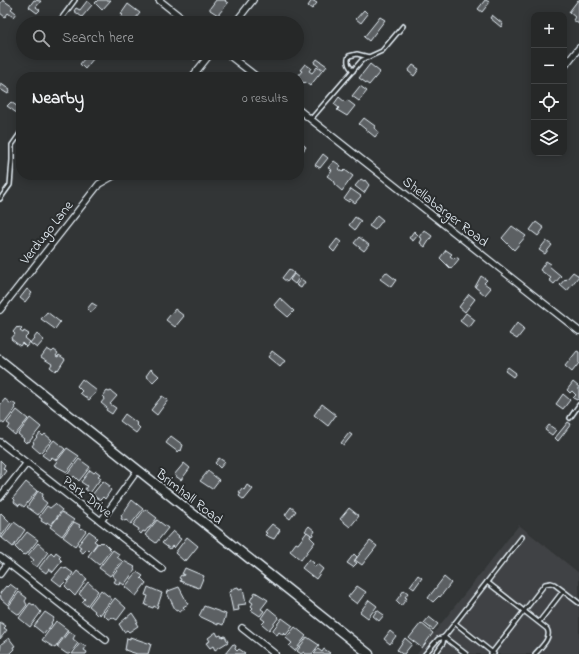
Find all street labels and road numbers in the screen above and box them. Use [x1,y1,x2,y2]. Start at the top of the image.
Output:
street label: Shellabarger Road [397,172,493,253]
street label: Verdugo Lane [15,196,80,271]
street label: Brimhall Road [150,464,227,530]
street label: Park Drive [58,471,117,524]

